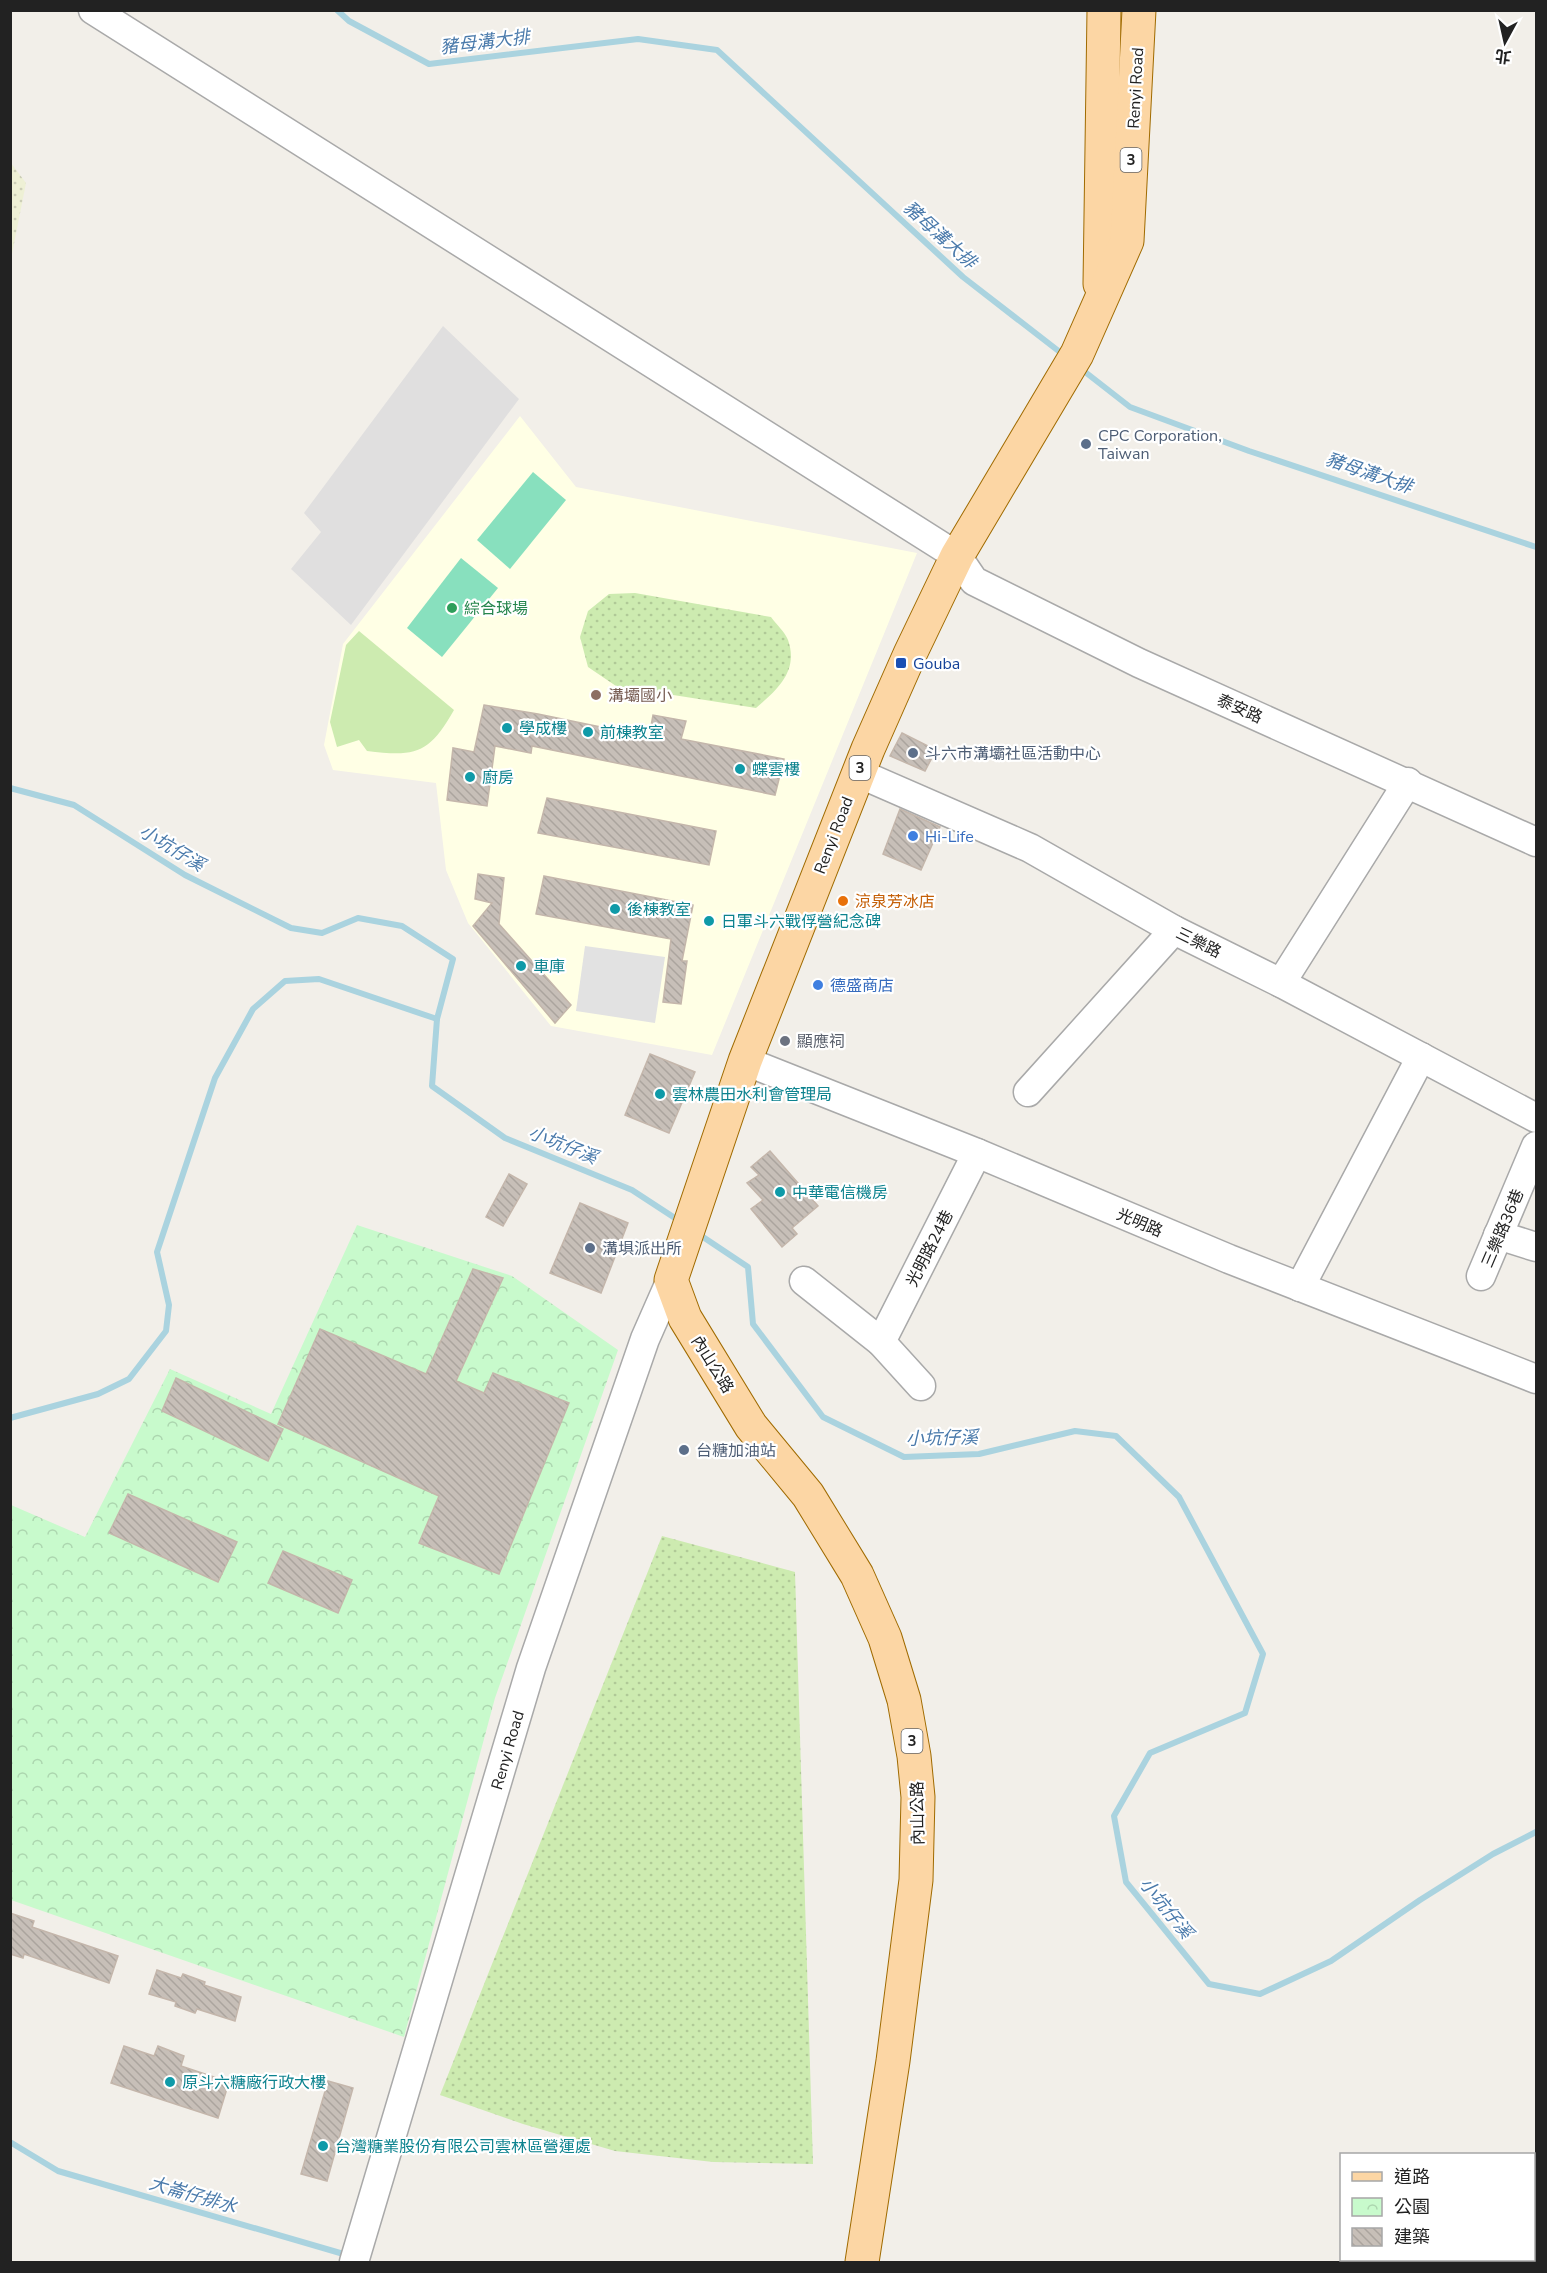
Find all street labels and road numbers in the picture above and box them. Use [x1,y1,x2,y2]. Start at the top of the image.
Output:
street label: Renyi Road [1123,47,1149,129]
road number: 3 [1120,148,1142,172]
street label: 泰安路 [1213,689,1266,729]
road number: 3 [850,756,870,780]
street label: Renyi Road [809,793,859,877]
street label: 三樂路 [1172,922,1225,963]
street label: 三樂路36巷 [1477,1186,1529,1271]
street label: 光明路 [1113,1203,1166,1242]
street label: 光明路24巷 [901,1206,959,1291]
street label: 內山公路 [686,1332,738,1398]
street label: Renyi Road [486,1708,530,1792]
road number: 3 [902,1729,922,1753]
street label: 內山公路 [906,1781,930,1845]

